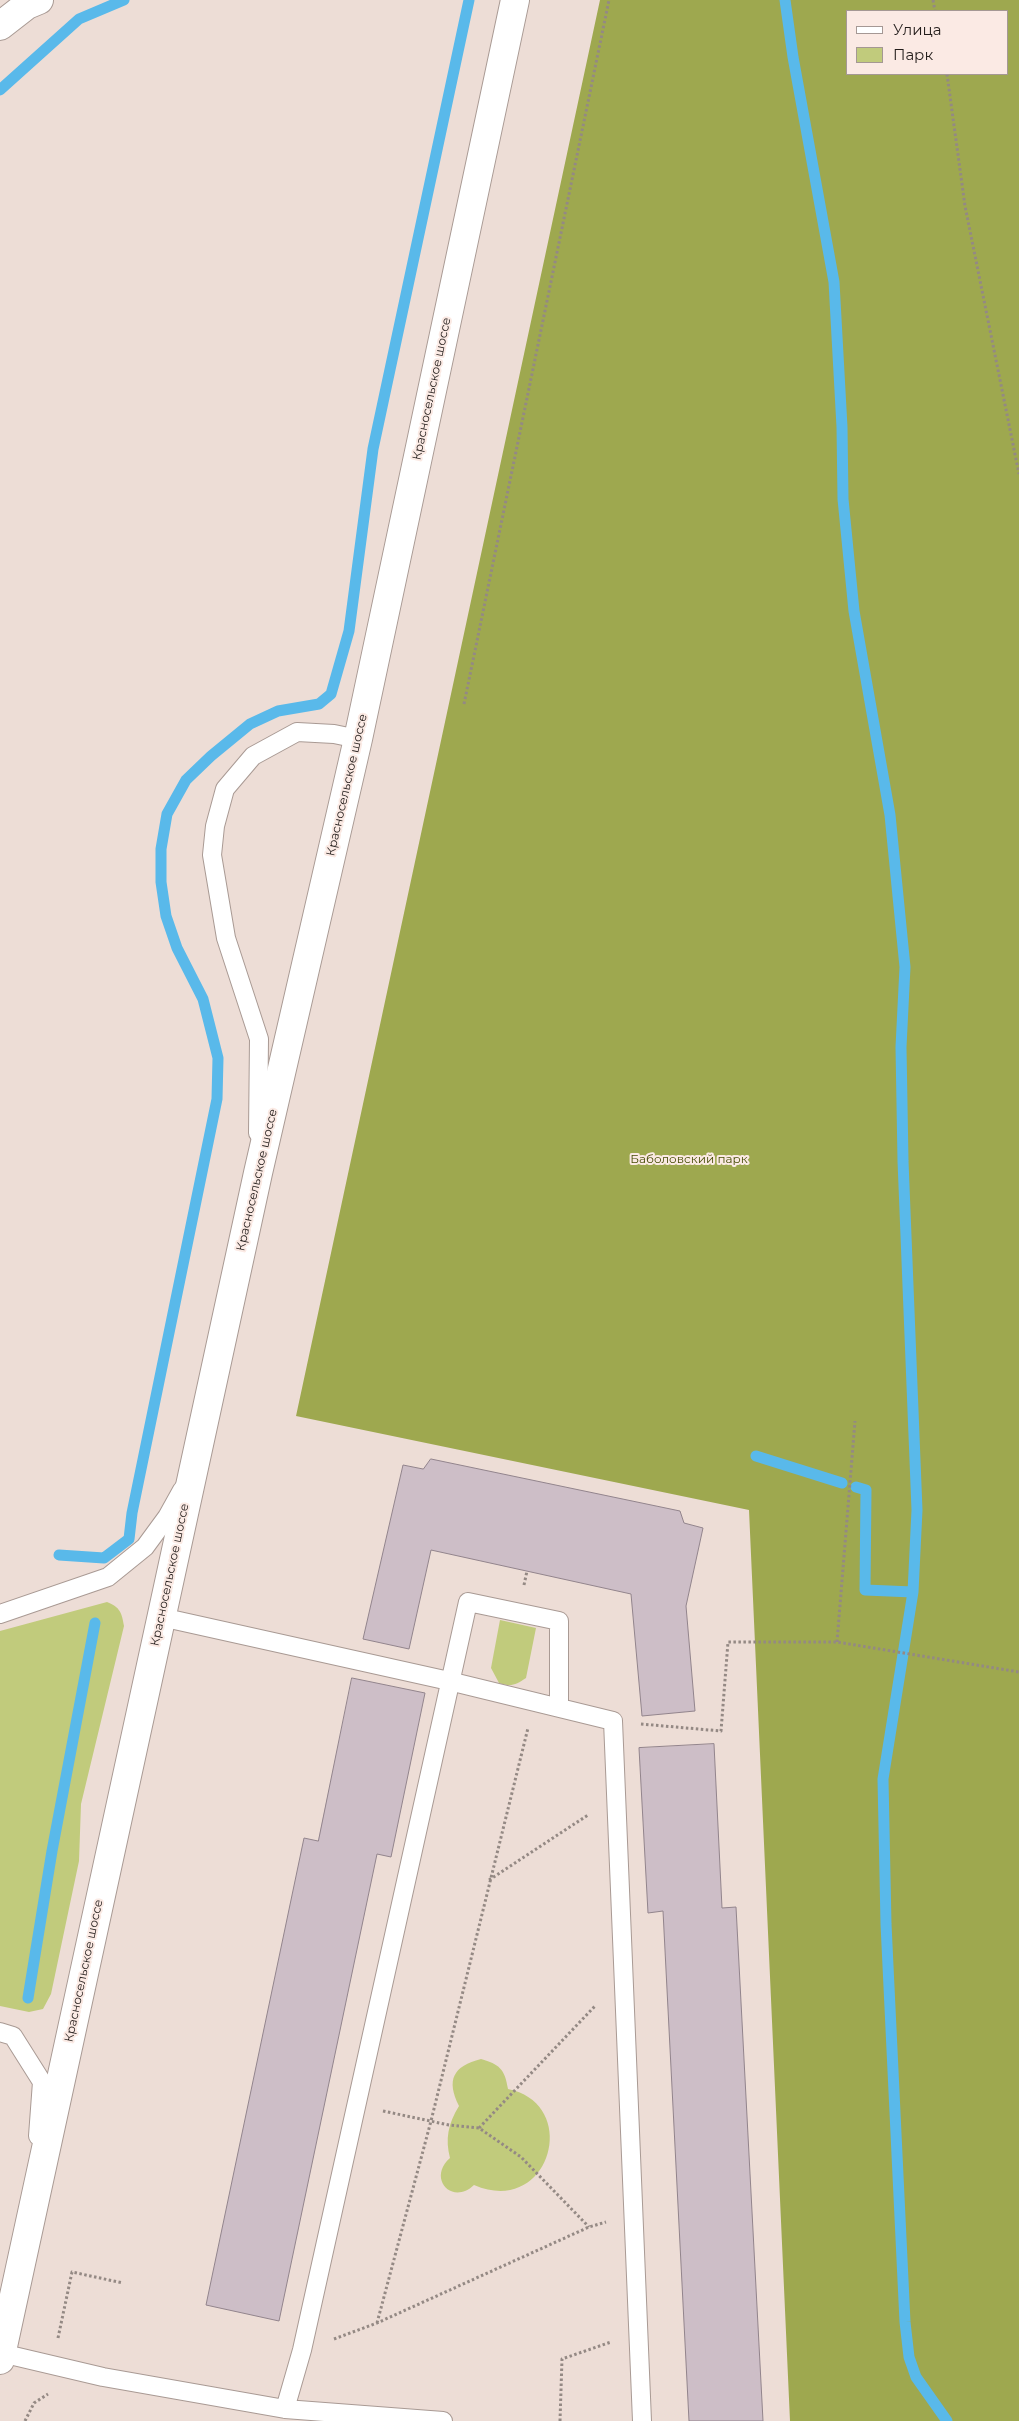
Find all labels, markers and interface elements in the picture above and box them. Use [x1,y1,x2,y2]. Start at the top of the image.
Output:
legend [846,10,1009,75]
text: Улица [893,20,941,39]
text: Парк [893,45,933,64]
street label: Красносельское шоссе [410,316,454,462]
street label: Красносельское шоссе [324,713,370,857]
street label: Красносельское шоссе [234,1108,280,1252]
park label: Баболовский парк [630,1152,748,1166]
street label: Красносельское шоссе [148,1502,192,1648]
street label: Красносельское шоссе [62,1898,106,2044]

